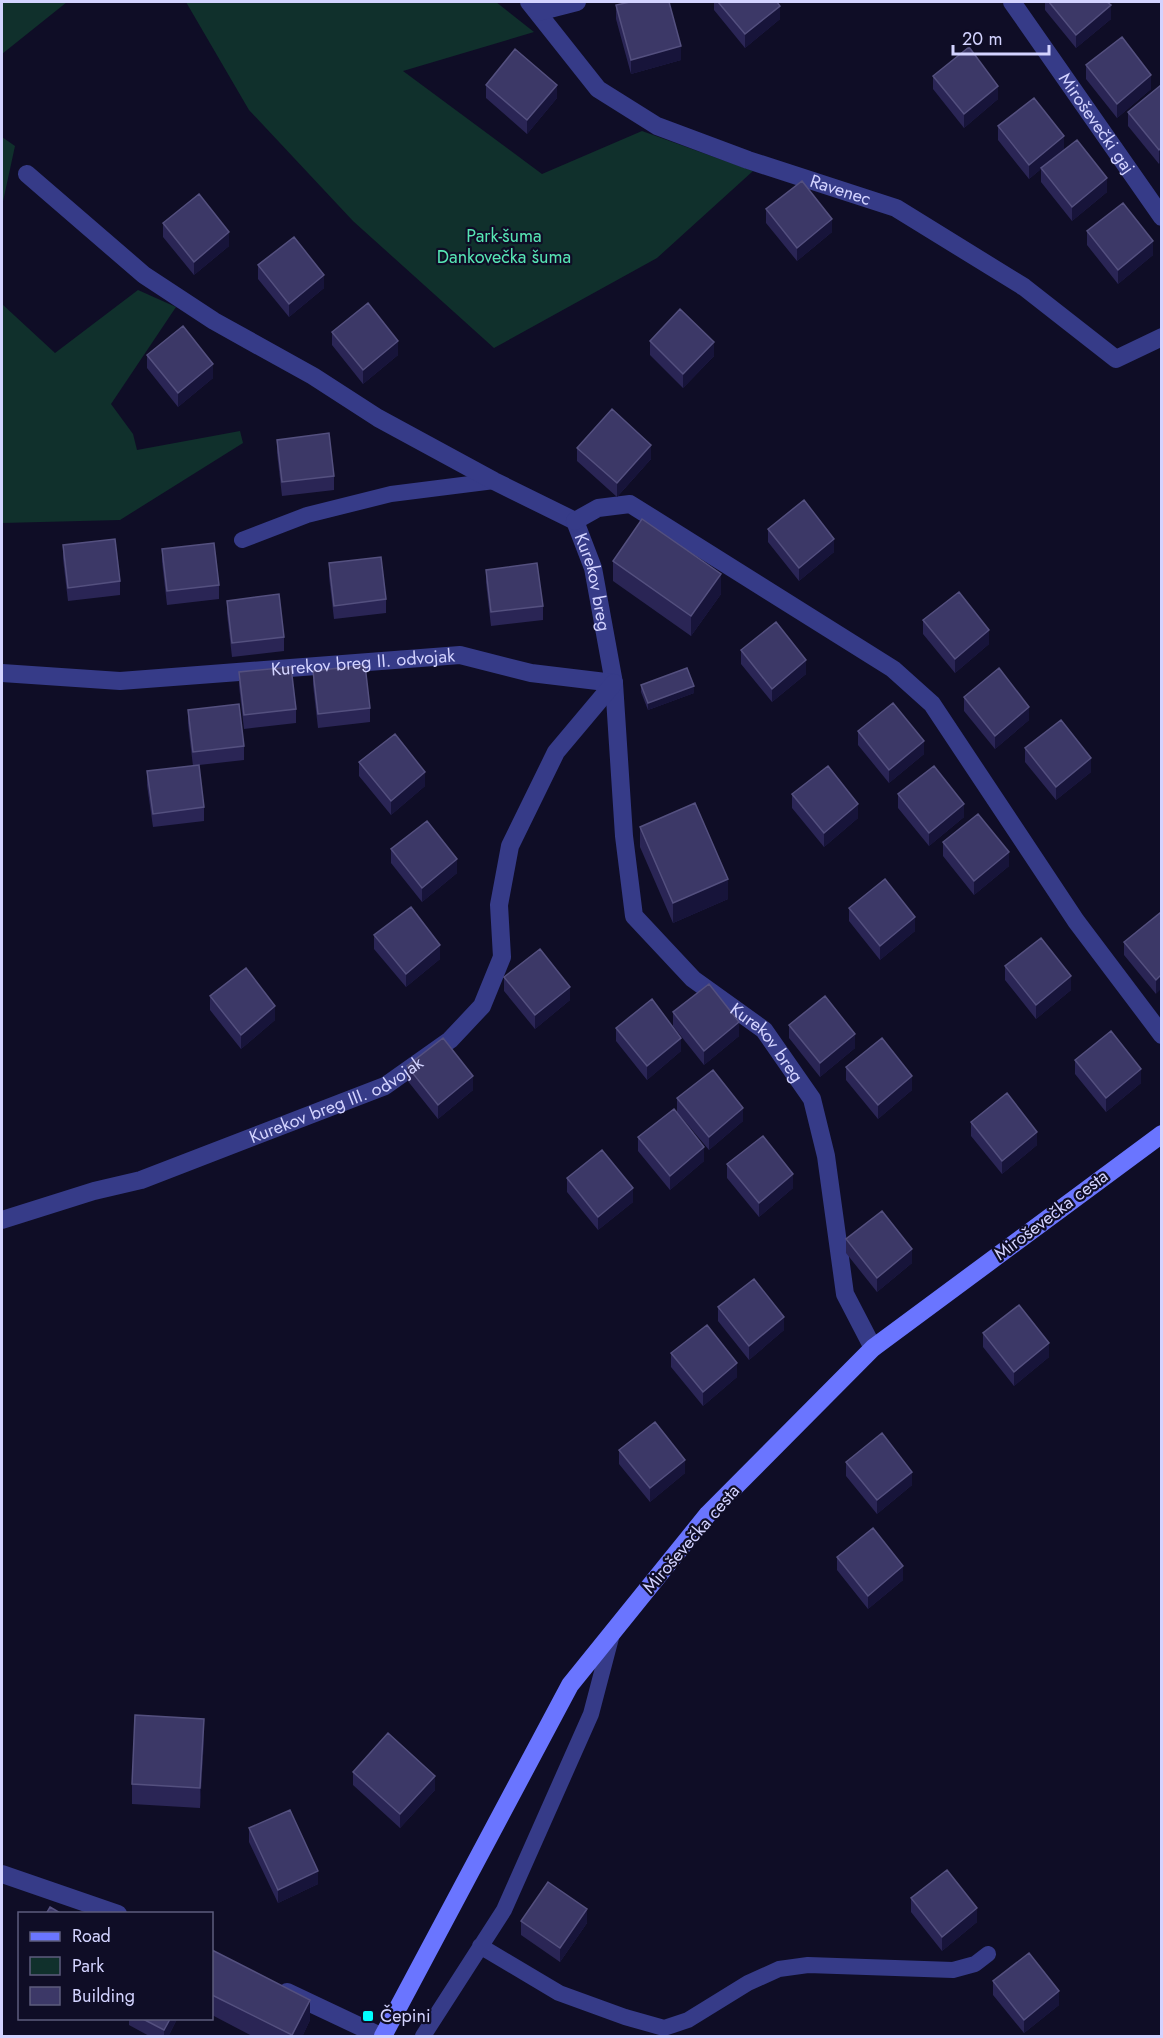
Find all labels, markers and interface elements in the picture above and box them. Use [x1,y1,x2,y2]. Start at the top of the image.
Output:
scale bar [953,18,1049,56]
text: 20 m [962,26,1002,52]
street label: Miroševečki gaj [1052,67,1141,179]
street label: Ravenec [806,168,874,212]
park label: Park-šuma Dankovečka šuma [437,223,571,270]
street label: Kurekov breg [568,529,617,633]
street label: Kurekov breg II. odvojak [270,642,456,682]
street label: Kurekov breg [725,997,810,1088]
street label: Kurekov breg III. odvojak [245,1050,429,1150]
street label: Miroševečka cesta [989,1163,1113,1267]
street label: Miroševečka cesta [636,1479,746,1599]
legend [18,1912,213,2020]
text: Road [72,1923,111,1949]
text: Park [72,1953,104,1979]
text: Building [72,1983,135,2009]
place label: Čepini [380,2003,431,2029]
marker: Čepini [361,2009,375,2023]

